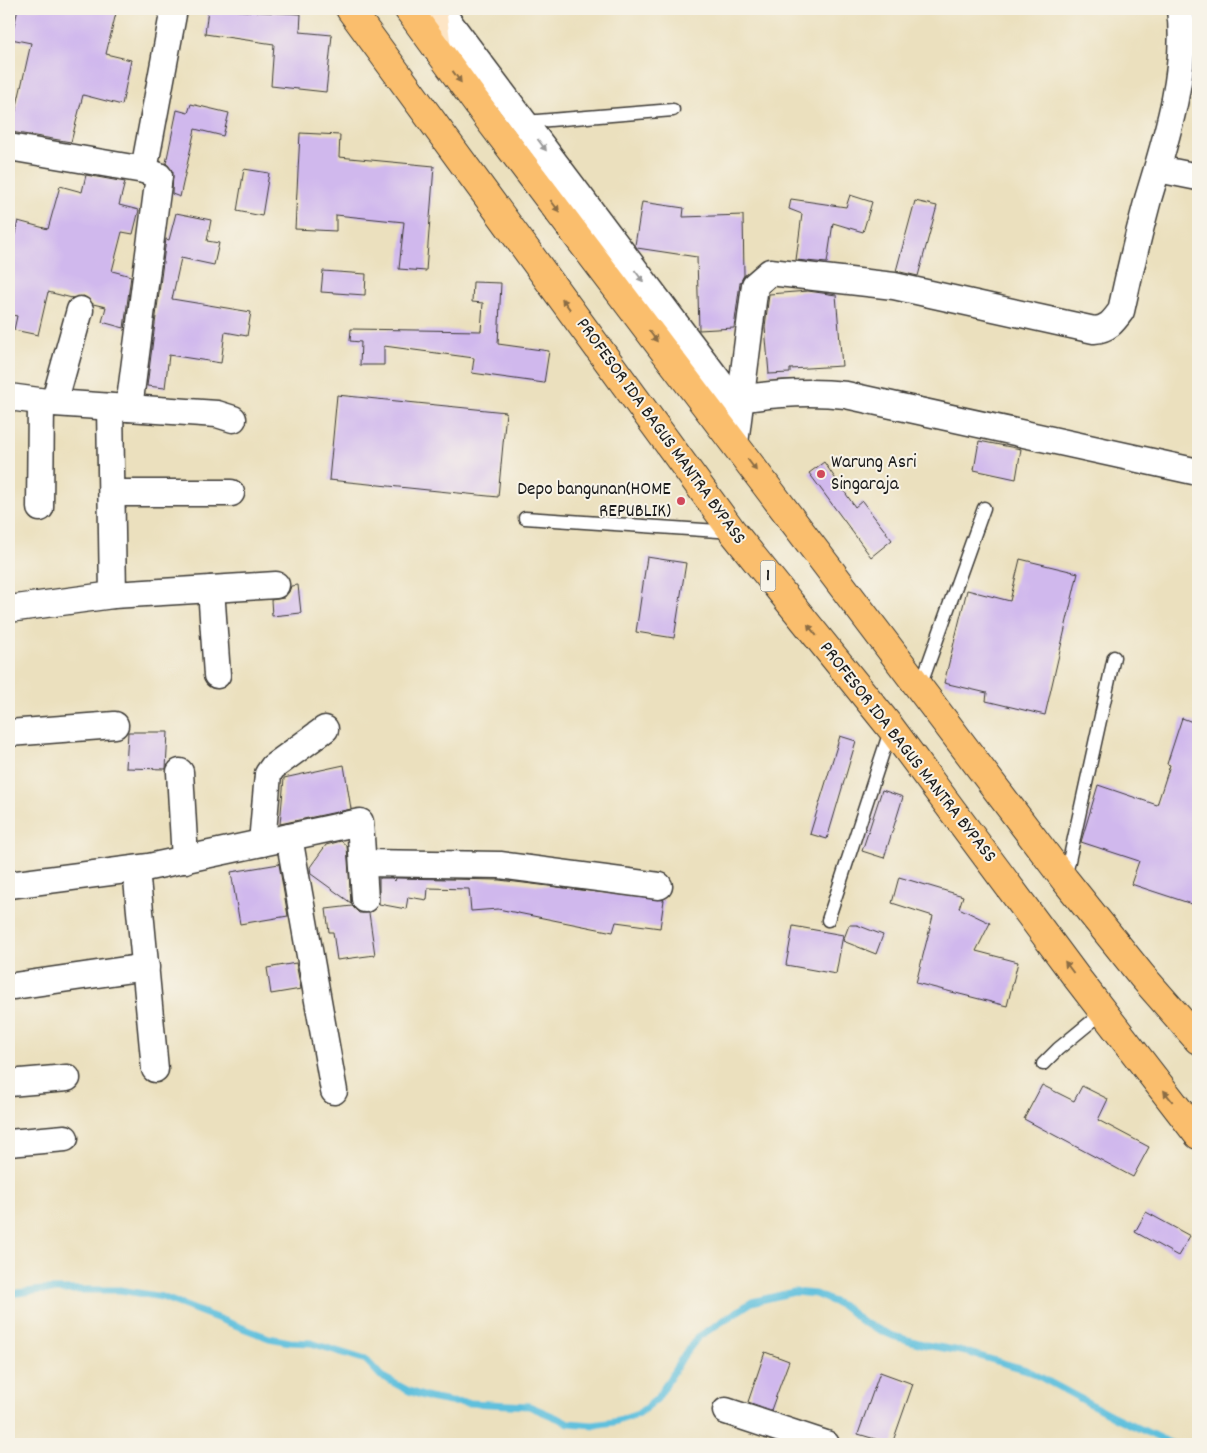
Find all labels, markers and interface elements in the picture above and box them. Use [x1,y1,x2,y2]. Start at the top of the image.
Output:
one-way arrow [452,70,462,83]
one-way arrow [537,138,547,152]
one-way arrow [550,199,560,213]
one-way arrow [634,269,645,282]
one-way arrow [561,297,571,311]
street label: PROFESOR IDA BAGUS MANTRA BYPASS [568,313,752,551]
one-way arrow [648,329,659,342]
place label: Warung Asri Singaraja [831,450,917,499]
one-way arrow [746,458,757,471]
marker: Warung Asri Singaraja [815,468,827,480]
place label: Depo bangunan(HOME REPUBLIK) [517,477,671,526]
marker: Depo bangunan(HOME REPUBLIK) [675,495,687,507]
road number: 1 [760,560,776,592]
one-way arrow [806,623,817,636]
street label: PROFESOR IDA BAGUS MANTRA BYPASS [812,637,1002,869]
one-way arrow [1064,961,1075,974]
one-way arrow [1163,1090,1174,1103]

